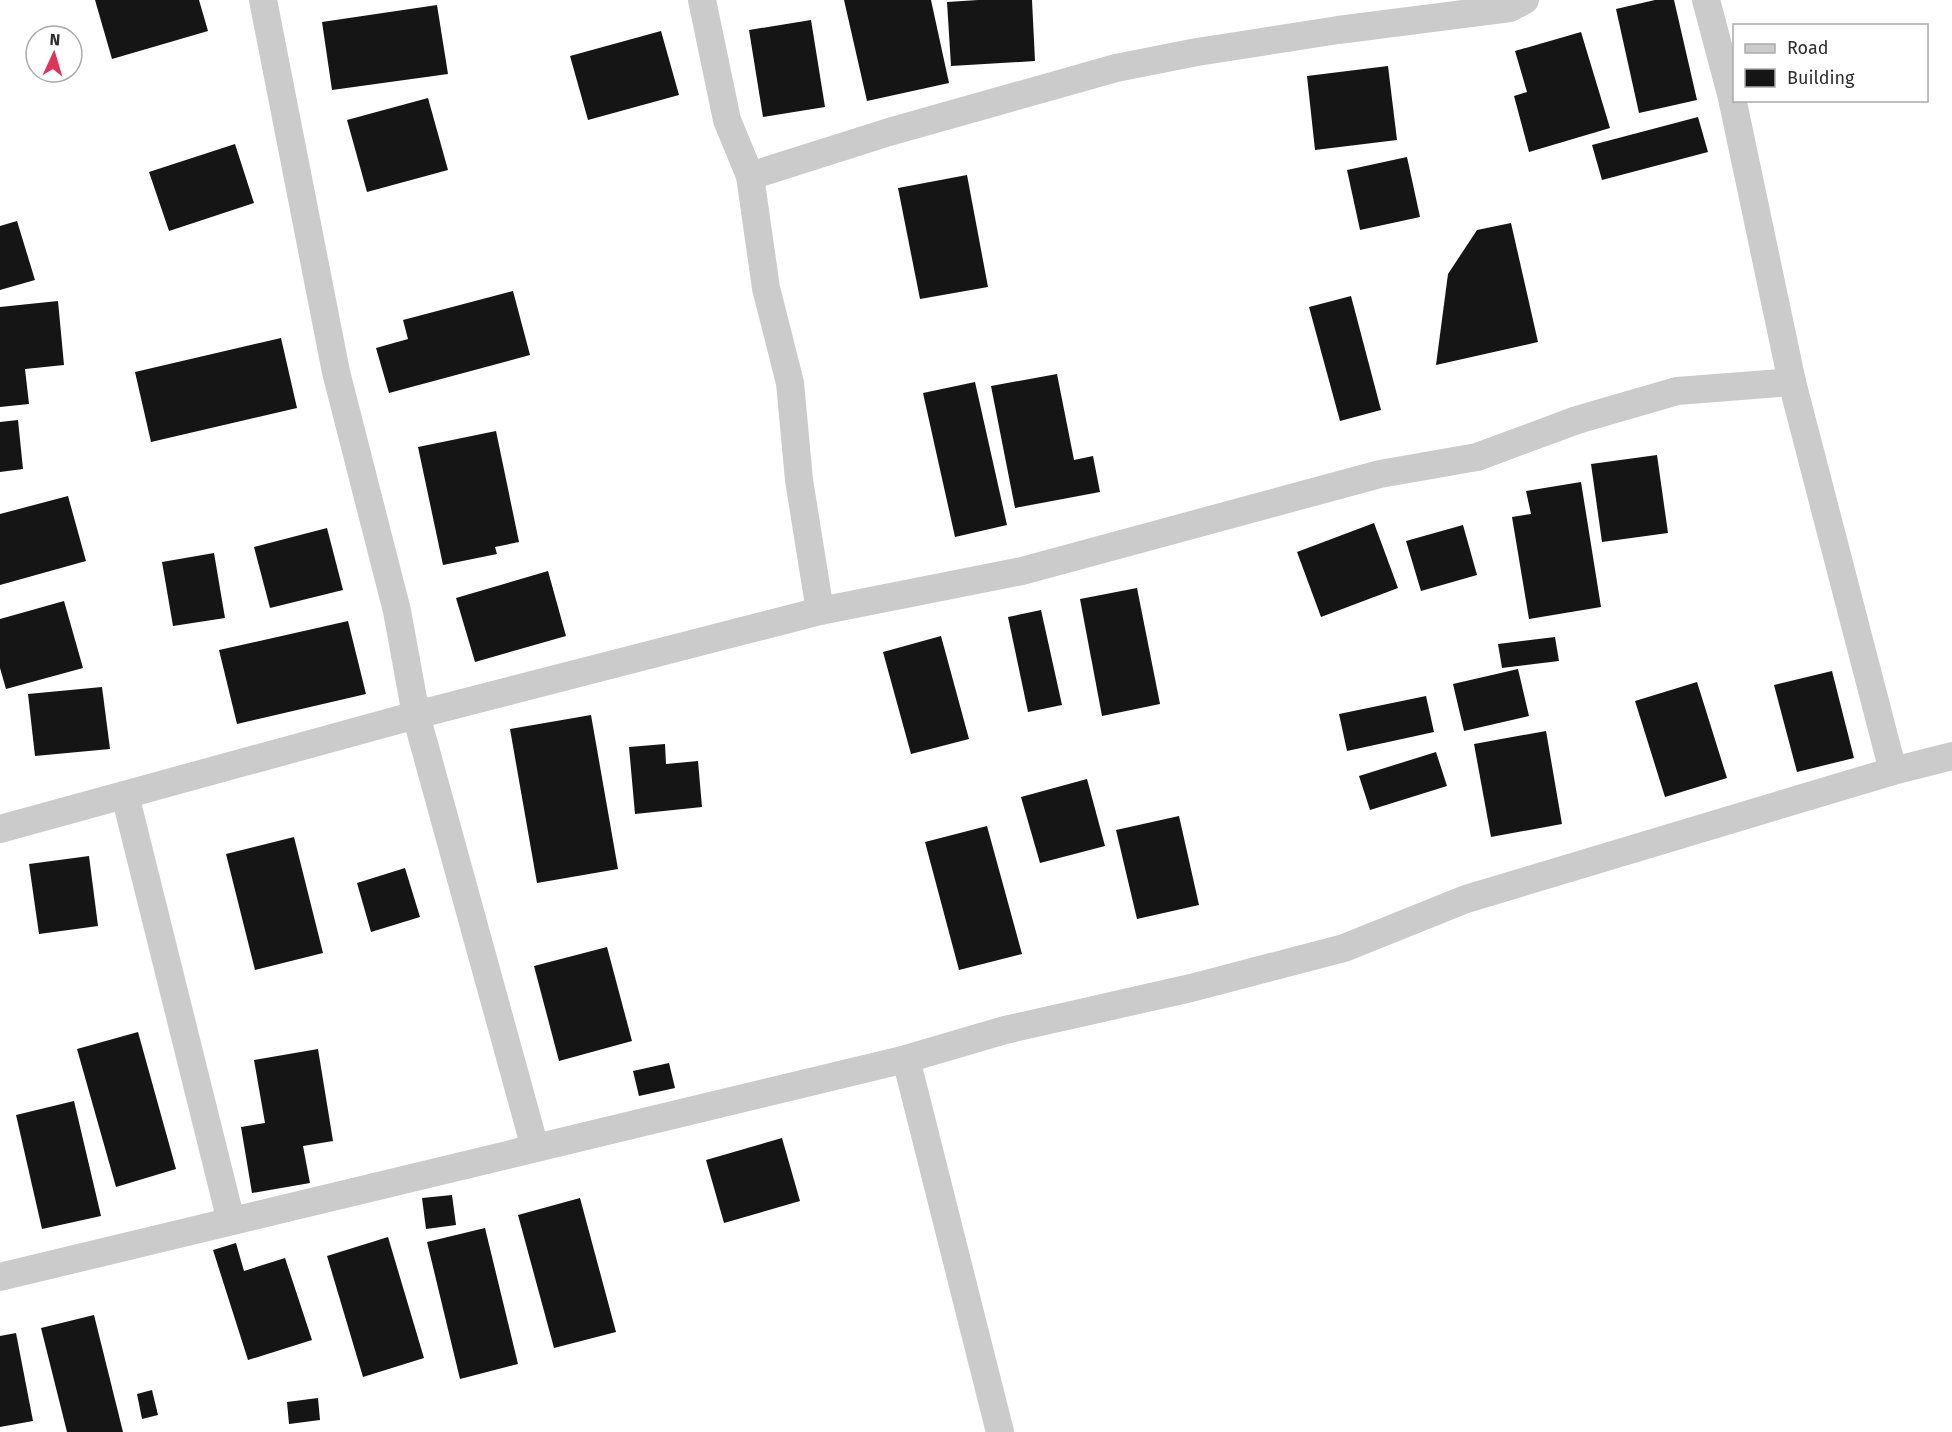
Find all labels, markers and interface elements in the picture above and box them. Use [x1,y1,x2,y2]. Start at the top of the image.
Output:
north arrow [24,24,84,84]
legend [1733,24,1928,102]
text: N [49,30,61,49]
text: Road [1787,37,1829,59]
text: Building [1787,67,1855,89]

